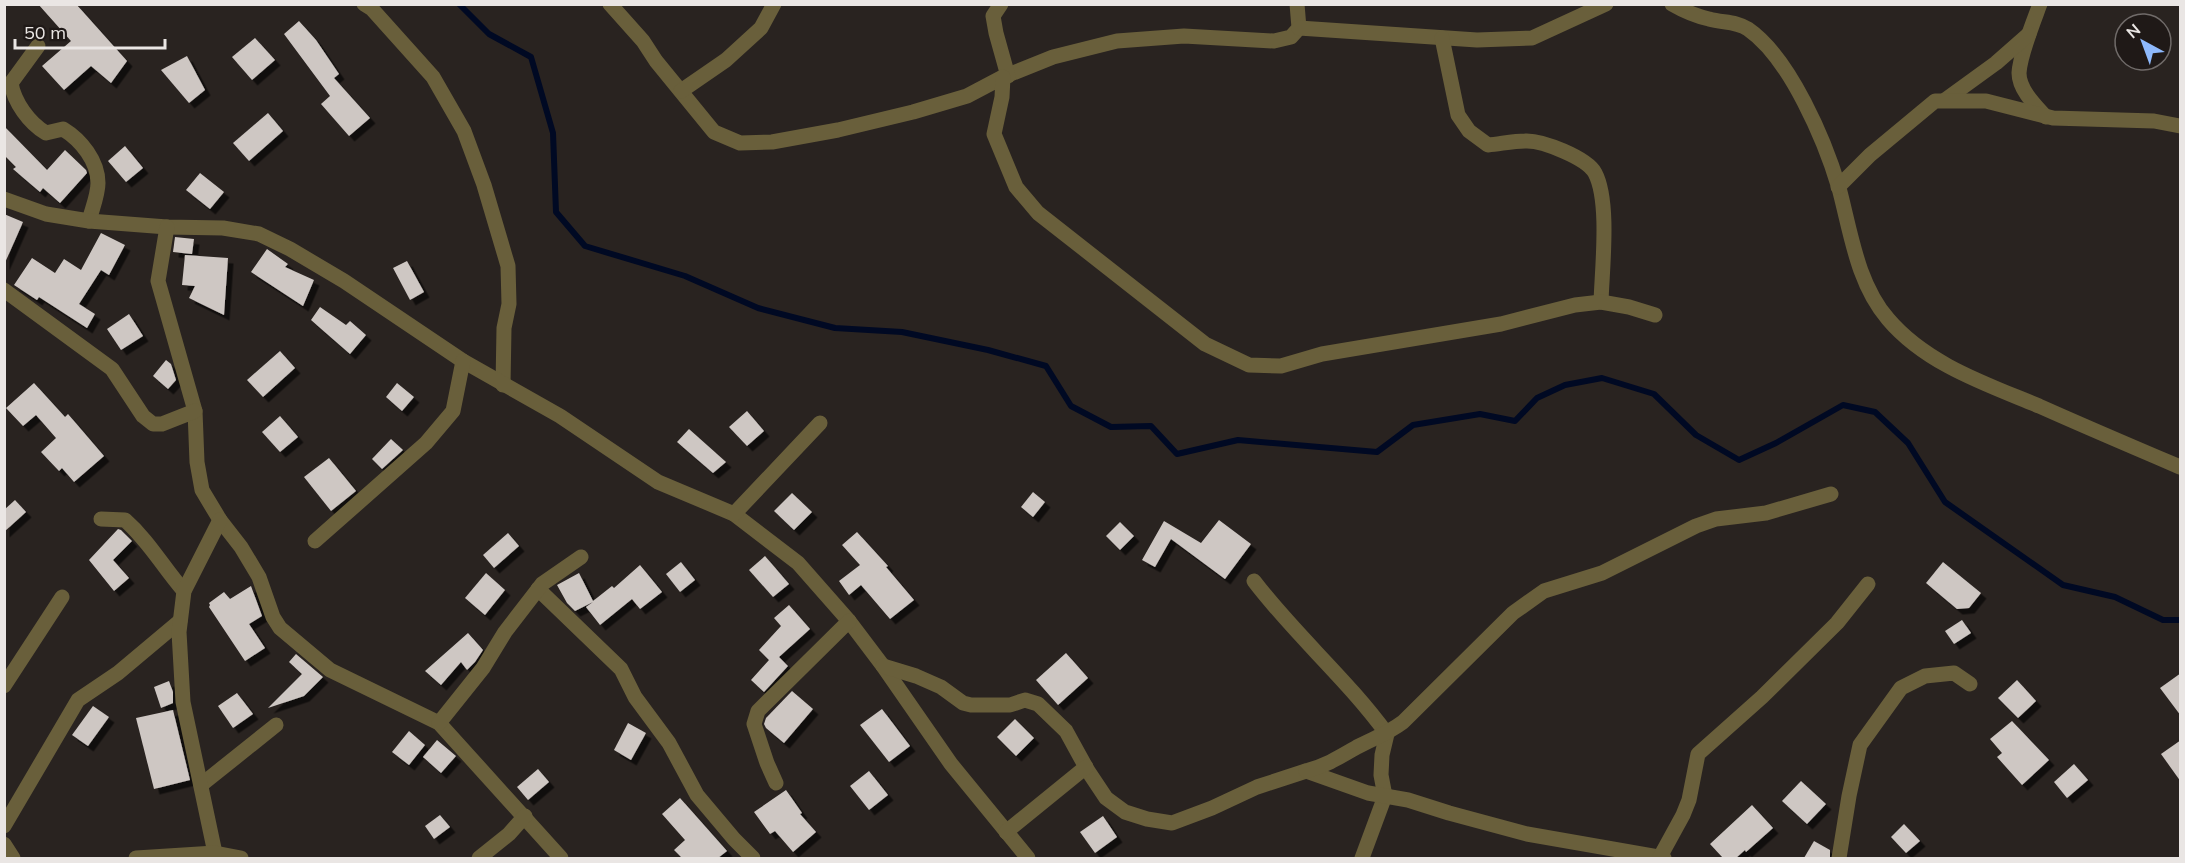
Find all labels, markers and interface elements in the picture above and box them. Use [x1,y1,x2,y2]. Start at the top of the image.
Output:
scale bar [15,12,165,50]
north arrow [2113,12,2173,72]
text: N [2122,19,2144,42]
text: 50 m [24,21,66,44]

